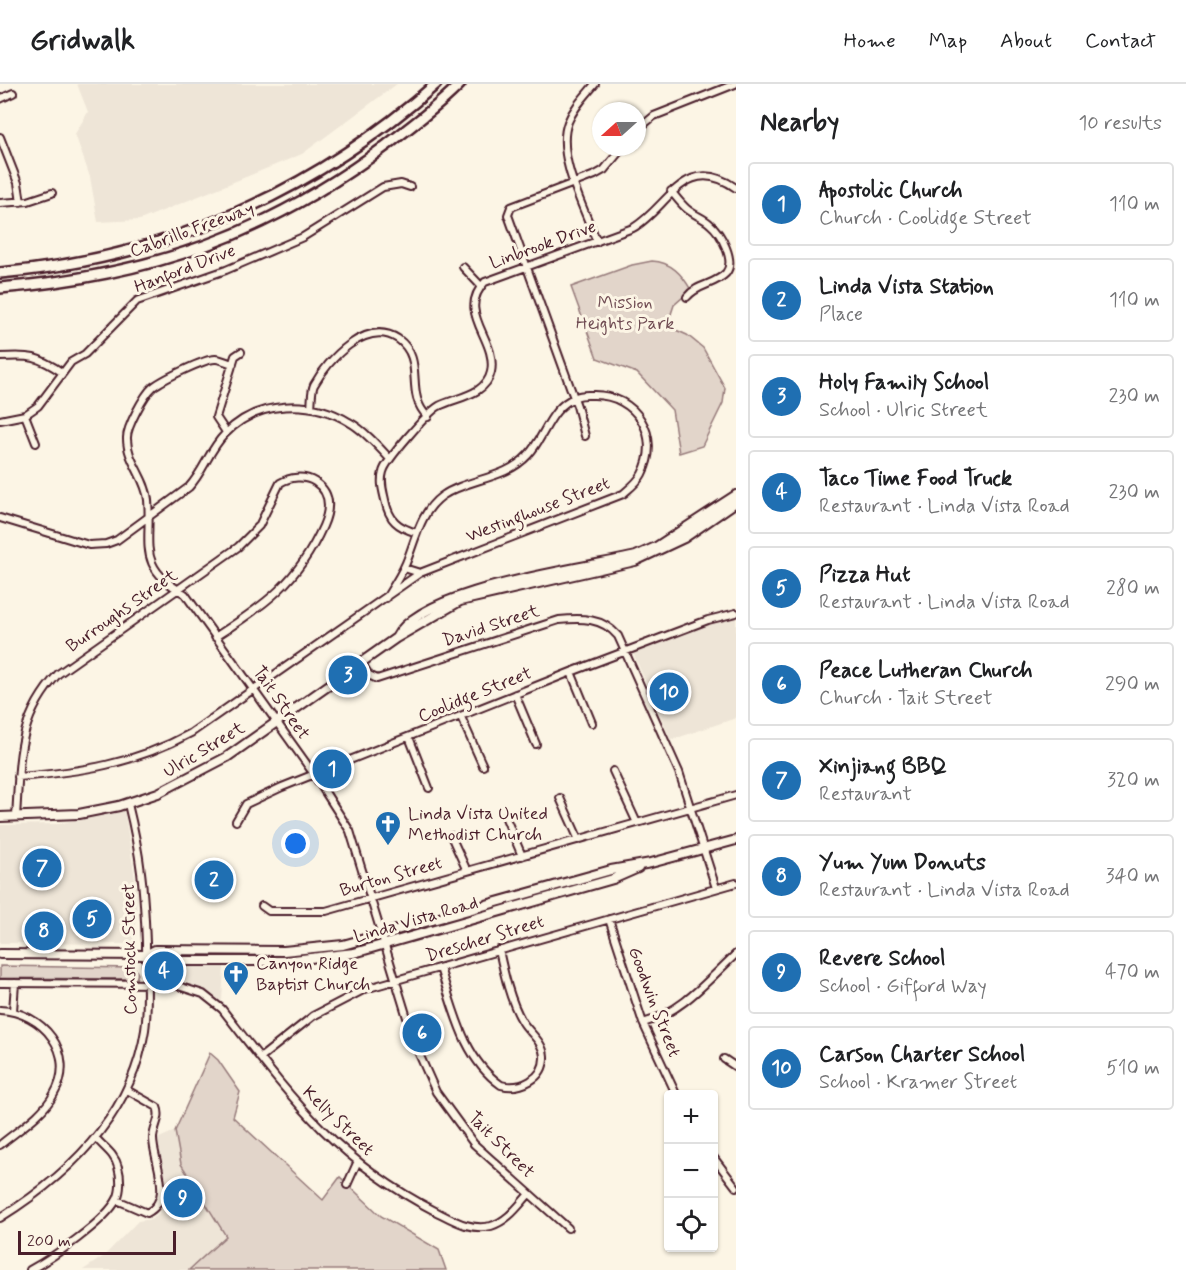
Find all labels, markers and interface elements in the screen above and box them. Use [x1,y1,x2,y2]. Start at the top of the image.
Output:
text: Gridwalk [30,23,135,60]
text: Home [844,27,896,55]
text: Map [929,27,967,55]
text: About [1000,27,1052,55]
text: Contact [1085,27,1156,55]
north arrow [592,102,646,156]
text: Nearby [760,106,839,140]
text: 10 results [1078,110,1162,137]
text: Apostolic Church [819,177,963,205]
text: 1 [777,191,786,218]
text: 110 m [1109,191,1160,218]
street label: Cabrillo Freeway [127,196,257,264]
text: Church · Coolidge Street [819,205,1032,232]
street label: Linbrook Drive [486,215,600,275]
street label: Hanford Drive [131,239,240,301]
text: Linda Vista Station [819,273,994,301]
text: 2 [777,287,786,314]
text: 110 m [1109,287,1160,314]
park label: Mission Heights Park [576,291,674,336]
text: Place [819,301,863,328]
text: Holy Family School [819,369,989,397]
text: 3 [777,383,786,410]
text: 230 m [1108,383,1160,410]
text: School · Ulric Street [819,397,988,424]
text: Taco Time Food Truck [819,465,1012,493]
street label: Westinghouse Street [463,471,614,550]
text: 4 [776,479,787,506]
text: 230 m [1108,479,1160,506]
text: Restaurant · Linda Vista Road [819,493,1070,520]
text: Pizza Hut [819,561,910,589]
street label: Burroughs Street [62,563,183,658]
text: 5 [776,575,788,602]
text: 280 m [1106,575,1160,602]
text: Restaurant · Linda Vista Road [819,589,1070,616]
street label: David Street [440,599,543,653]
pin: 3 [328,652,368,698]
text: Peace Lutheran Church [819,657,1033,685]
street label: Tait Street [247,661,315,745]
street label: Coolidge Street [415,661,536,731]
pin: 10 [650,670,688,714]
text: 6 [776,671,787,698]
text: 290 m [1105,671,1160,698]
text: Church · Tait Street [819,685,992,712]
street label: Ulric Street [159,716,250,784]
pin: 1 [312,746,352,792]
text: Xinjiang BBQ [819,753,947,781]
text: 7 [775,767,788,794]
text: 320 m [1107,767,1160,794]
text: Restaurant [819,781,912,808]
place label: Linda Vista United Methodist Church [408,802,548,847]
church icon: Linda Vista United Methodist Church [373,809,403,847]
your location [281,829,310,858]
pin: 7 [22,846,62,890]
text: Yum Yum Donuts [819,849,986,877]
street label: Burton Street [337,851,445,903]
pin: 2 [194,858,234,902]
text: 8 [776,863,787,890]
text: 340 m [1105,863,1160,890]
text: Restaurant · Linda Vista Road [819,877,1070,904]
street label: Comstock Street [117,883,143,1015]
street label: Linda Vista Road [351,891,481,949]
pin: 5 [72,896,112,942]
pin: 8 [24,908,63,954]
street label: Drescher Street [423,910,547,968]
street label: Goodwin Street [622,943,686,1061]
text: Revere School [819,945,945,973]
pin: 4 [144,948,184,994]
place label: Canyon Ridge Baptist Church [256,952,370,997]
church icon: Canyon Ridge Baptist Church [221,959,251,997]
text: 9 [777,959,786,986]
text: 470 m [1105,959,1160,986]
text: School · Gifford Way [819,973,987,1000]
pin: 6 [402,1010,442,1056]
text: Carson Charter School [819,1041,1025,1069]
text: 10 [771,1055,792,1082]
text: 510 m [1106,1055,1160,1082]
text: School · Kramer Street [819,1069,1017,1096]
street label: Kelly Street [297,1081,379,1162]
map controls [664,1090,718,1252]
button: + [664,1090,718,1144]
street label: Tait Street [462,1106,540,1184]
button: − [664,1144,718,1198]
pin: 9 [164,1176,202,1220]
button: locate [664,1198,718,1252]
scale bar [18,1228,176,1256]
text: 200 m [27,1231,71,1252]

